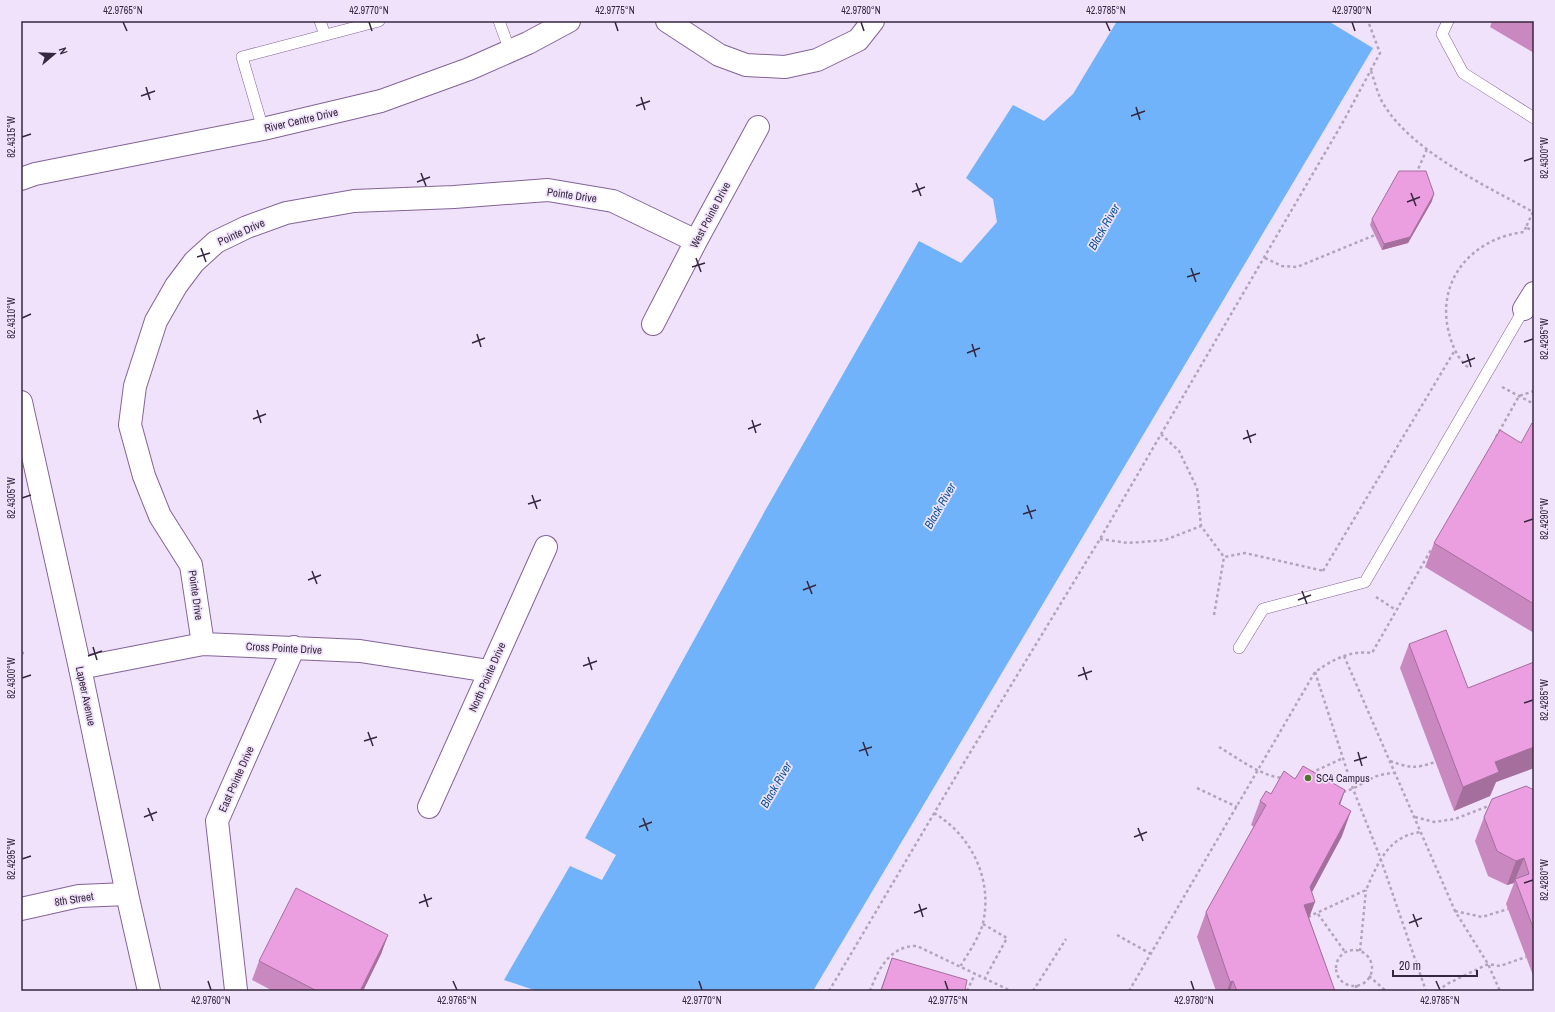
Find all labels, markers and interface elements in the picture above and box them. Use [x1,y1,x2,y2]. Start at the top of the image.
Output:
text: 42.9765°N [103,4,143,17]
text: 42.9770°N [349,4,389,17]
text: 42.9775°N [595,4,635,17]
text: 42.9780°N [841,4,881,17]
text: 42.9785°N [1086,4,1126,17]
text: 42.9790°N [1332,4,1372,17]
north arrow [34,34,74,74]
text: N [56,45,71,56]
street label: River Centre Drive [263,105,339,135]
text: 82.4315°W [5,116,18,158]
text: 82.4300°W [1538,137,1551,179]
street label: West Pointe Drive [687,179,733,251]
street label: Pointe Drive [546,185,598,205]
water label: Black River [1084,201,1124,253]
street label: Pointe Drive [215,215,267,249]
text: 82.4310°W [5,297,18,339]
text: 82.4295°W [1538,318,1551,360]
text: 82.4305°W [5,477,18,519]
water label: Black River [920,480,960,532]
text: 82.4290°W [1538,498,1551,540]
street label: Pointe Drive [186,569,206,621]
street label: Cross Pointe Drive [246,639,322,657]
street label: North Pointe Drive [465,640,509,714]
text: 82.4300°W [5,657,18,699]
street label: Lapeer Avenue [73,665,99,727]
text: 82.4285°W [1538,679,1551,721]
street label: East Pointe Drive [215,744,257,814]
water label: Black River [756,759,796,811]
place label: SC4 Campus [1316,771,1370,785]
marker: SC4 Campus [1303,773,1313,783]
text: 82.4295°W [5,838,18,880]
text: 82.4280°W [1538,859,1551,901]
street label: 8th Street [54,889,95,909]
scale bar [1393,952,1477,978]
text: 20 m [1399,958,1421,974]
text: 42.9760°N [191,994,231,1007]
text: 42.9765°N [437,994,477,1007]
text: 42.9770°N [682,994,722,1007]
text: 42.9775°N [928,994,968,1007]
text: 42.9780°N [1174,994,1214,1007]
text: 42.9785°N [1420,994,1460,1007]

